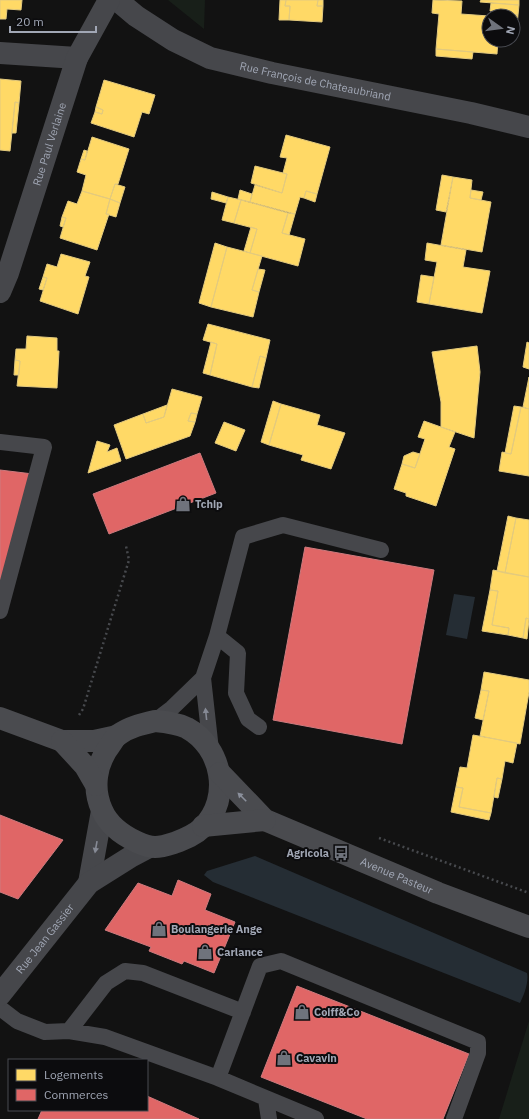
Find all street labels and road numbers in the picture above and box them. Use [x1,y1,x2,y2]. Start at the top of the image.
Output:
street label: Rue François de Chateaubriand [238,58,392,104]
street label: Rue Paul Verlaine [29,101,69,187]
street label: Avenue Pasteur [358,854,435,897]
street label: Rue Jean Gassier [13,901,77,976]

